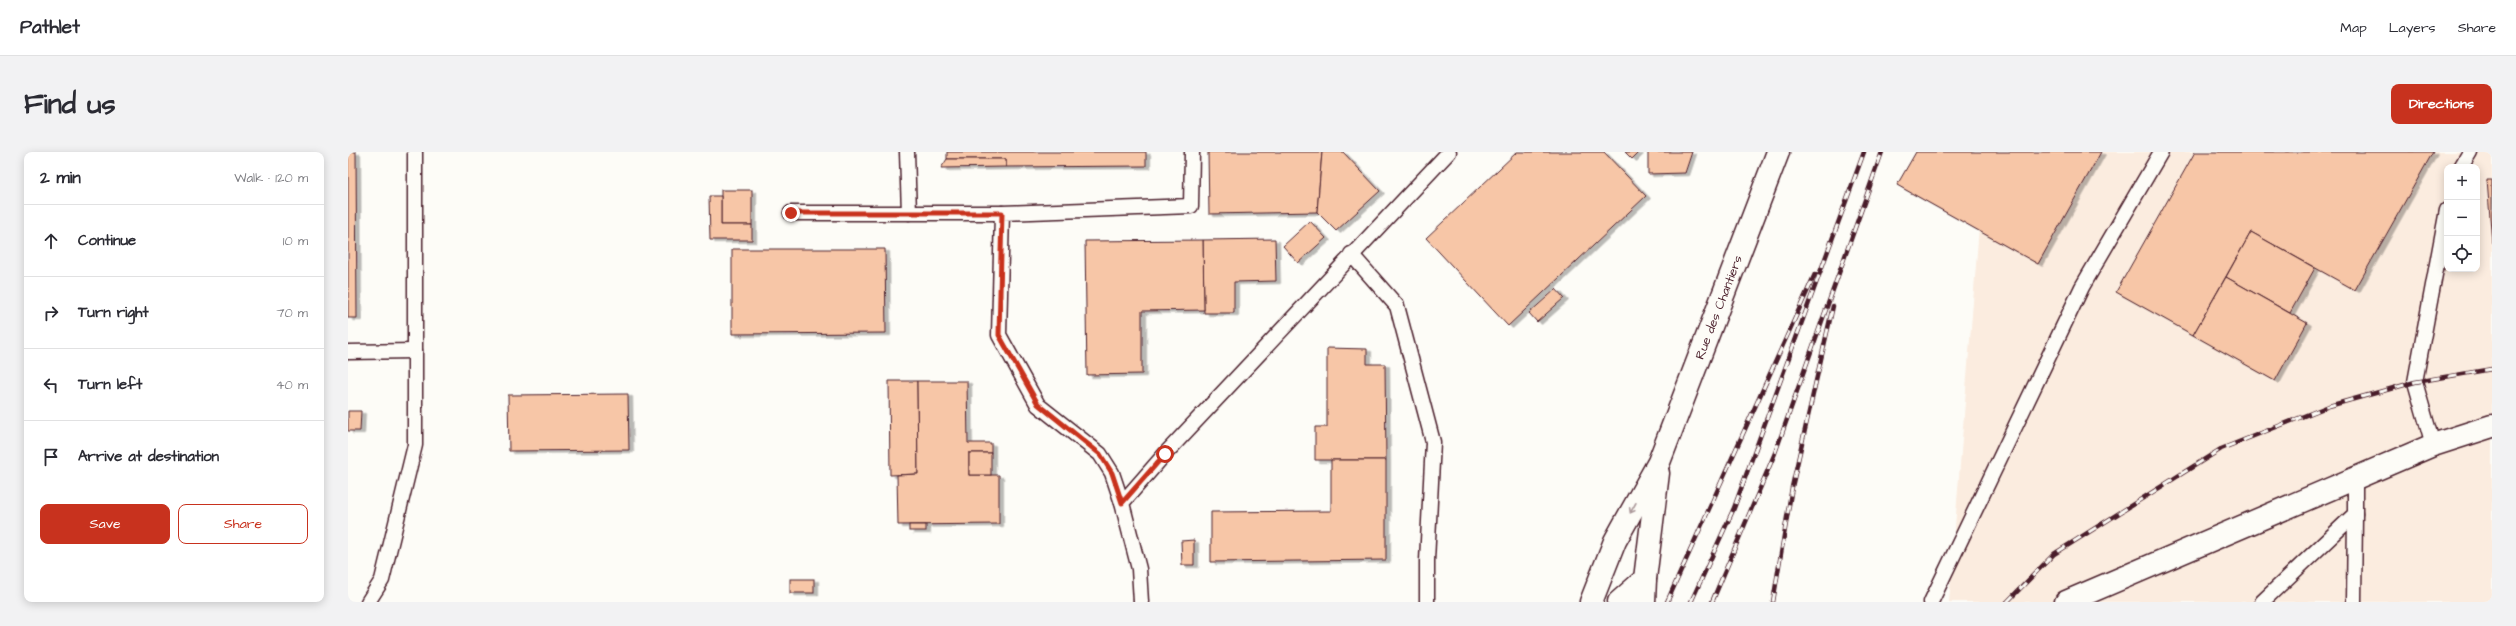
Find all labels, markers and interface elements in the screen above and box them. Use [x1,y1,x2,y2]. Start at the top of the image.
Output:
text: Pathlet [20,14,80,41]
text: Map [2340,18,2367,38]
text: Layers [2389,18,2436,38]
text: Share [2458,18,2496,38]
button: Directions [2391,84,2492,124]
text: Find us [24,85,115,124]
map controls [2444,164,2480,272]
button: + [2444,164,2480,200]
text: 2 min [40,166,81,190]
text: Walk · 120 m [234,169,308,187]
button: − [2444,200,2480,236]
route end [782,204,800,222]
icon: ahead [40,230,62,252]
text: Continue [78,230,136,251]
text: 10 m [283,232,308,250]
button: locate [2444,236,2480,272]
street label: Rue des Chantiers [1691,252,1747,362]
icon: right [40,302,62,324]
text: Turn right [78,302,149,323]
text: 70 m [276,304,308,322]
icon: left [40,374,62,396]
text: Turn left [78,374,142,395]
text: 40 m [276,376,308,394]
route start [1156,445,1174,463]
icon: arrive [40,446,62,468]
text: Arrive at destination [78,446,219,467]
one-way arrow [1628,502,1636,514]
button: Save [40,504,170,544]
button: Share [178,504,308,544]

